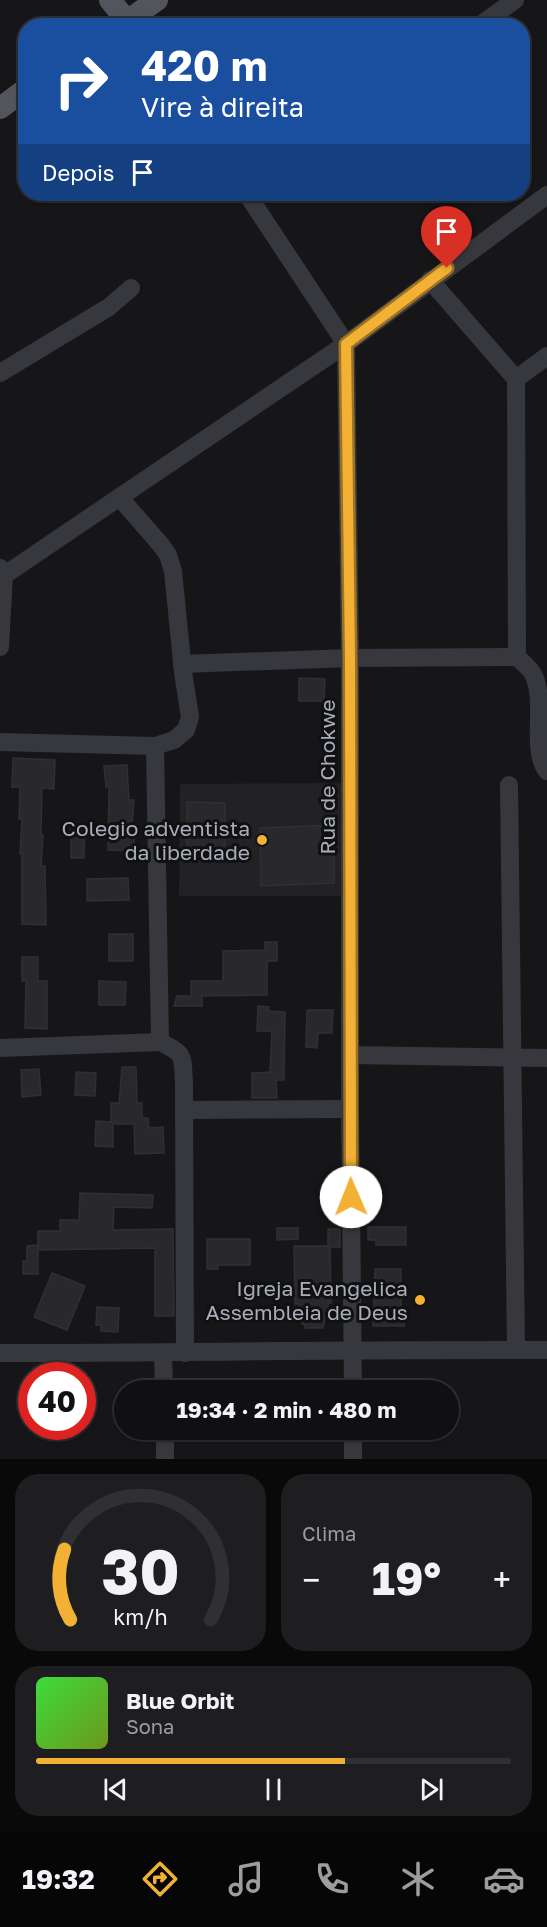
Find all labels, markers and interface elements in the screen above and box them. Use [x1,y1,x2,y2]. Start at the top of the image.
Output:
text: 420 m [141,40,267,90]
icon: right [42,42,120,120]
text: Vire à direita [141,91,304,123]
icon: arrive [126,156,159,189]
text: Depois [42,159,114,186]
pin [421,206,472,268]
icon: arrive [430,215,463,248]
street label: Rua de Chokwe [314,700,340,854]
place label: Colegio adventista da liberdade [62,815,250,865]
marker: Colegio adventista da liberdade [255,833,269,847]
position arrow [319,1165,383,1229]
place label: Igreja Evangelica Assembleia de Deus [206,1275,408,1325]
marker: Igreja Evangelica Assembleia de Deus [413,1293,427,1307]
speed limit sign: 40 [18,1362,96,1440]
text: 19:34 · 2 min · 480 m [177,1396,396,1423]
text: Clima [302,1521,356,1545]
text: 30 [101,1533,180,1608]
text: 19° [372,1551,441,1605]
text: − [302,1560,320,1599]
text: + [493,1560,511,1599]
text: km/h [113,1604,168,1630]
text: Blue Orbit [126,1687,234,1714]
text: Sona [126,1714,174,1738]
icon: previous [99,1773,132,1806]
icon: pause [257,1773,290,1806]
icon: next [415,1773,448,1806]
icon: directions [139,1858,181,1900]
icon: music [225,1858,267,1900]
icon: phone [311,1858,353,1900]
icon: climate [397,1858,439,1900]
icon: car [483,1858,525,1900]
text: 19:32 [22,1863,95,1895]

